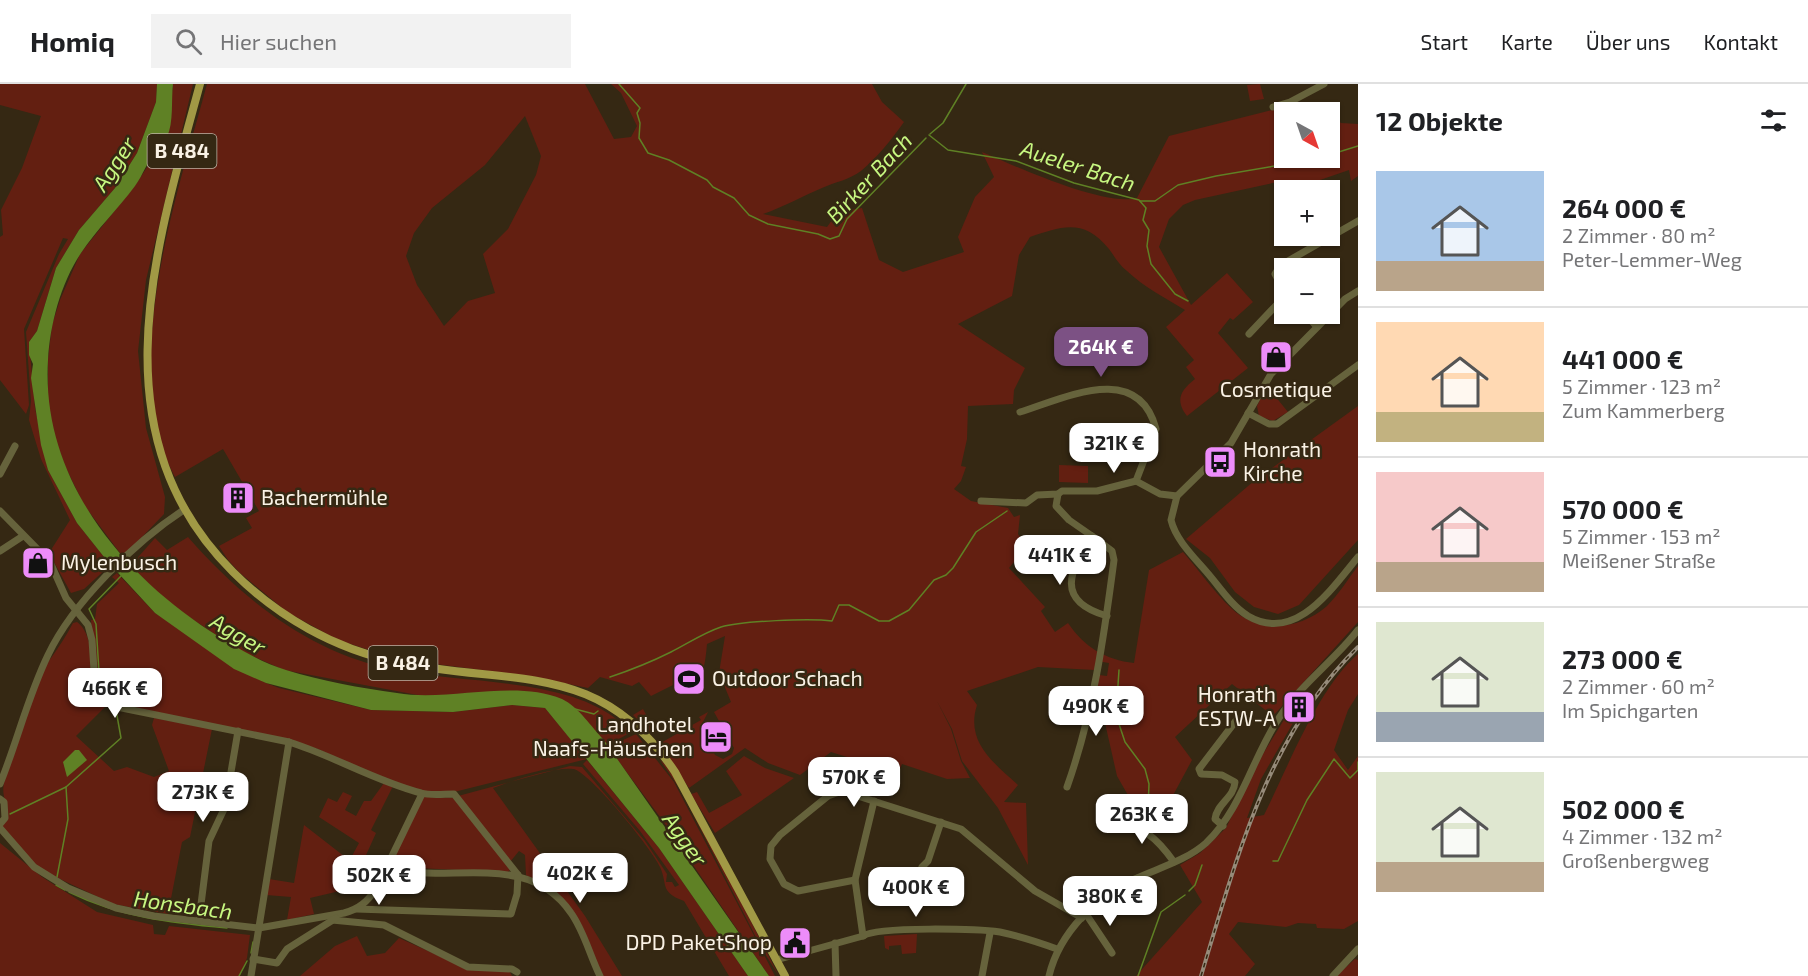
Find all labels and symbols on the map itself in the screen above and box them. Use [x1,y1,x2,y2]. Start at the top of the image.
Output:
north arrow [1274,102,1340,168]
water label: Birker Bach [820,127,917,228]
water label: Agger [86,130,141,196]
road number: B 484 [148,134,216,168]
water label: Aueler Bach [1017,134,1139,196]
pin: 264K € [1052,327,1150,378]
shop icon: Cosmetique [1258,339,1294,375]
place label: Cosmetique [1220,376,1332,401]
pin: 321K € [1065,423,1163,474]
place label: Honrath Kirche [1243,436,1321,485]
bus stop icon: Honrath Kirche [1202,444,1238,480]
building icon: Bachermühle [220,480,256,516]
place label: Bachermühle [261,484,388,509]
pin: 441K € [1011,535,1109,586]
shop icon: Mylenbusch [20,545,56,581]
place label: Mylenbusch [61,549,177,574]
water label: Agger [205,607,272,660]
road number: B 484 [368,646,438,680]
sports icon: Outdoor Schach [671,661,707,697]
place label: Outdoor Schach [712,665,863,690]
pin: 466K € [66,668,164,719]
place label: Honrath ESTW-A [1198,681,1276,730]
pin: 490K € [1047,686,1145,737]
building icon: Honrath ESTW-A [1281,689,1317,725]
place label: Landhotel Naafs-Häuschen [533,711,694,760]
hotel icon: Landhotel Naafs-Häuschen [698,719,734,755]
pin: 570K € [805,757,903,808]
pin: 273K € [154,772,252,823]
pin: 263K € [1093,794,1191,845]
water label: Agger [658,806,714,871]
pin: 402K € [531,853,629,904]
pin: 502K € [330,855,428,906]
pin: 400K € [867,867,965,918]
pin: 380K € [1061,876,1159,927]
water label: Honsbach [132,884,234,924]
public building icon: DPD PaketShop [777,925,813,961]
place label: DPD PaketShop [625,929,772,954]

